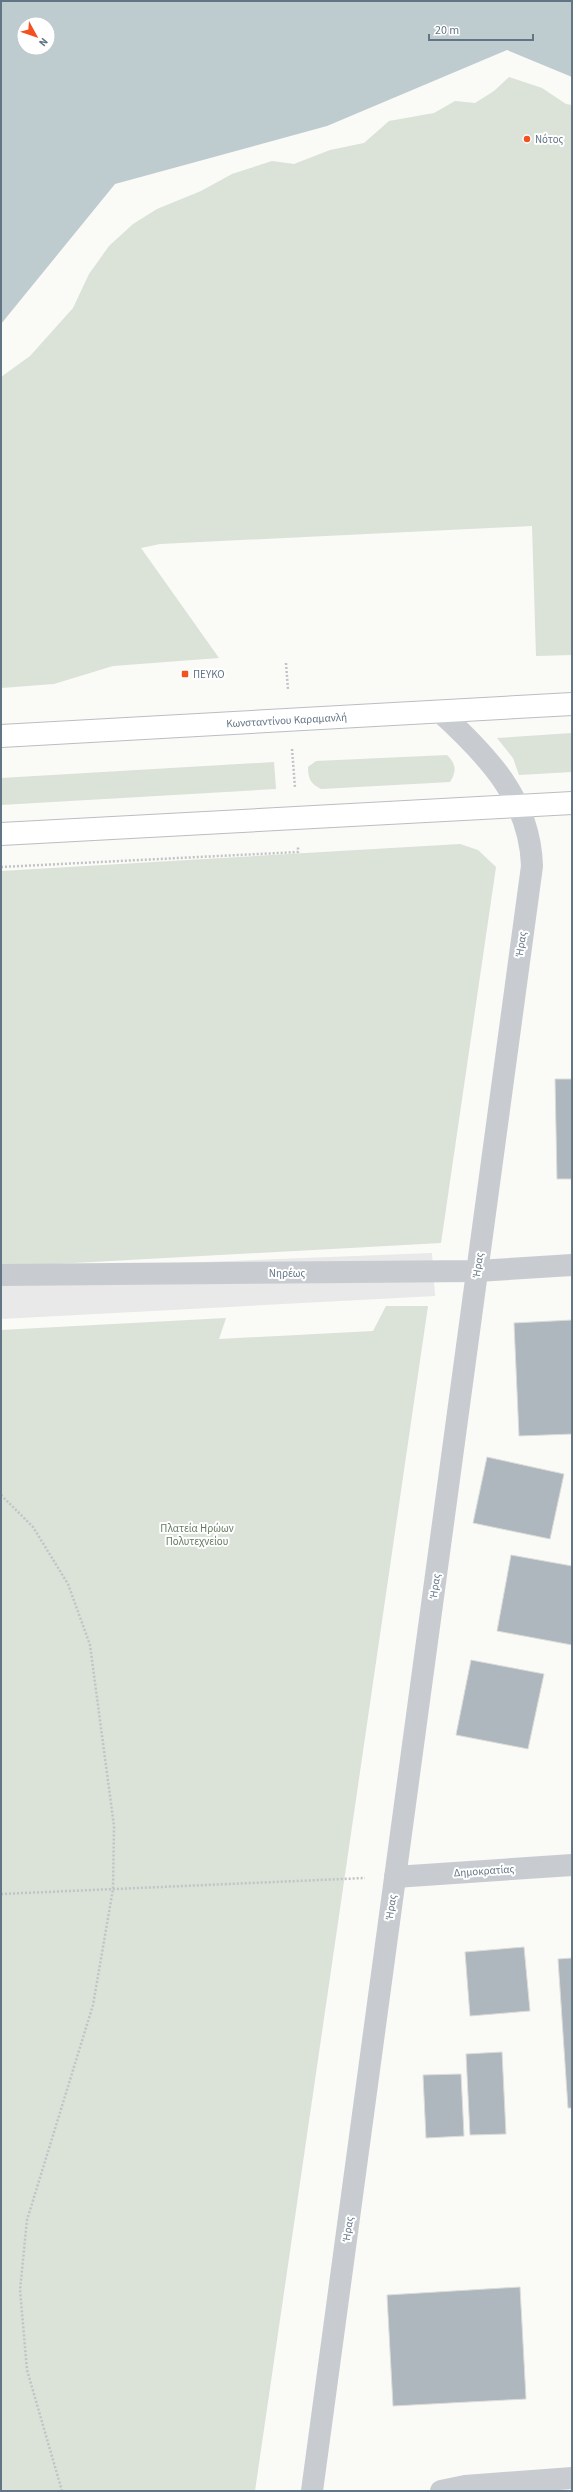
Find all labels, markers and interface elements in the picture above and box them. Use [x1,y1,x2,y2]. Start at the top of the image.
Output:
north arrow [16,16,56,56]
scale bar [429,16,533,42]
text: 20 m [435,22,459,39]
text: N [35,34,51,50]
place label: Νότος [535,132,564,147]
marker: Νότος [522,134,532,144]
place label: ΠΕΥΚΟ [193,667,225,682]
marker: ΠΕΥΚΟ [180,669,190,679]
street label: Κωνσταντίνου Καραμανλή [226,709,347,731]
street label: Ήρας [512,930,530,958]
street label: Ήρας [469,1251,487,1279]
street label: Νηρέως [269,1266,305,1281]
park label: Πλατεία Ηρώων Πολυτεχνείου [160,1521,234,1549]
street label: Ήρας [426,1572,444,1600]
street label: Δημοκρατίας [453,1861,515,1881]
street label: Ήρας [382,1893,400,1921]
street label: Ήρας [339,2215,357,2243]

